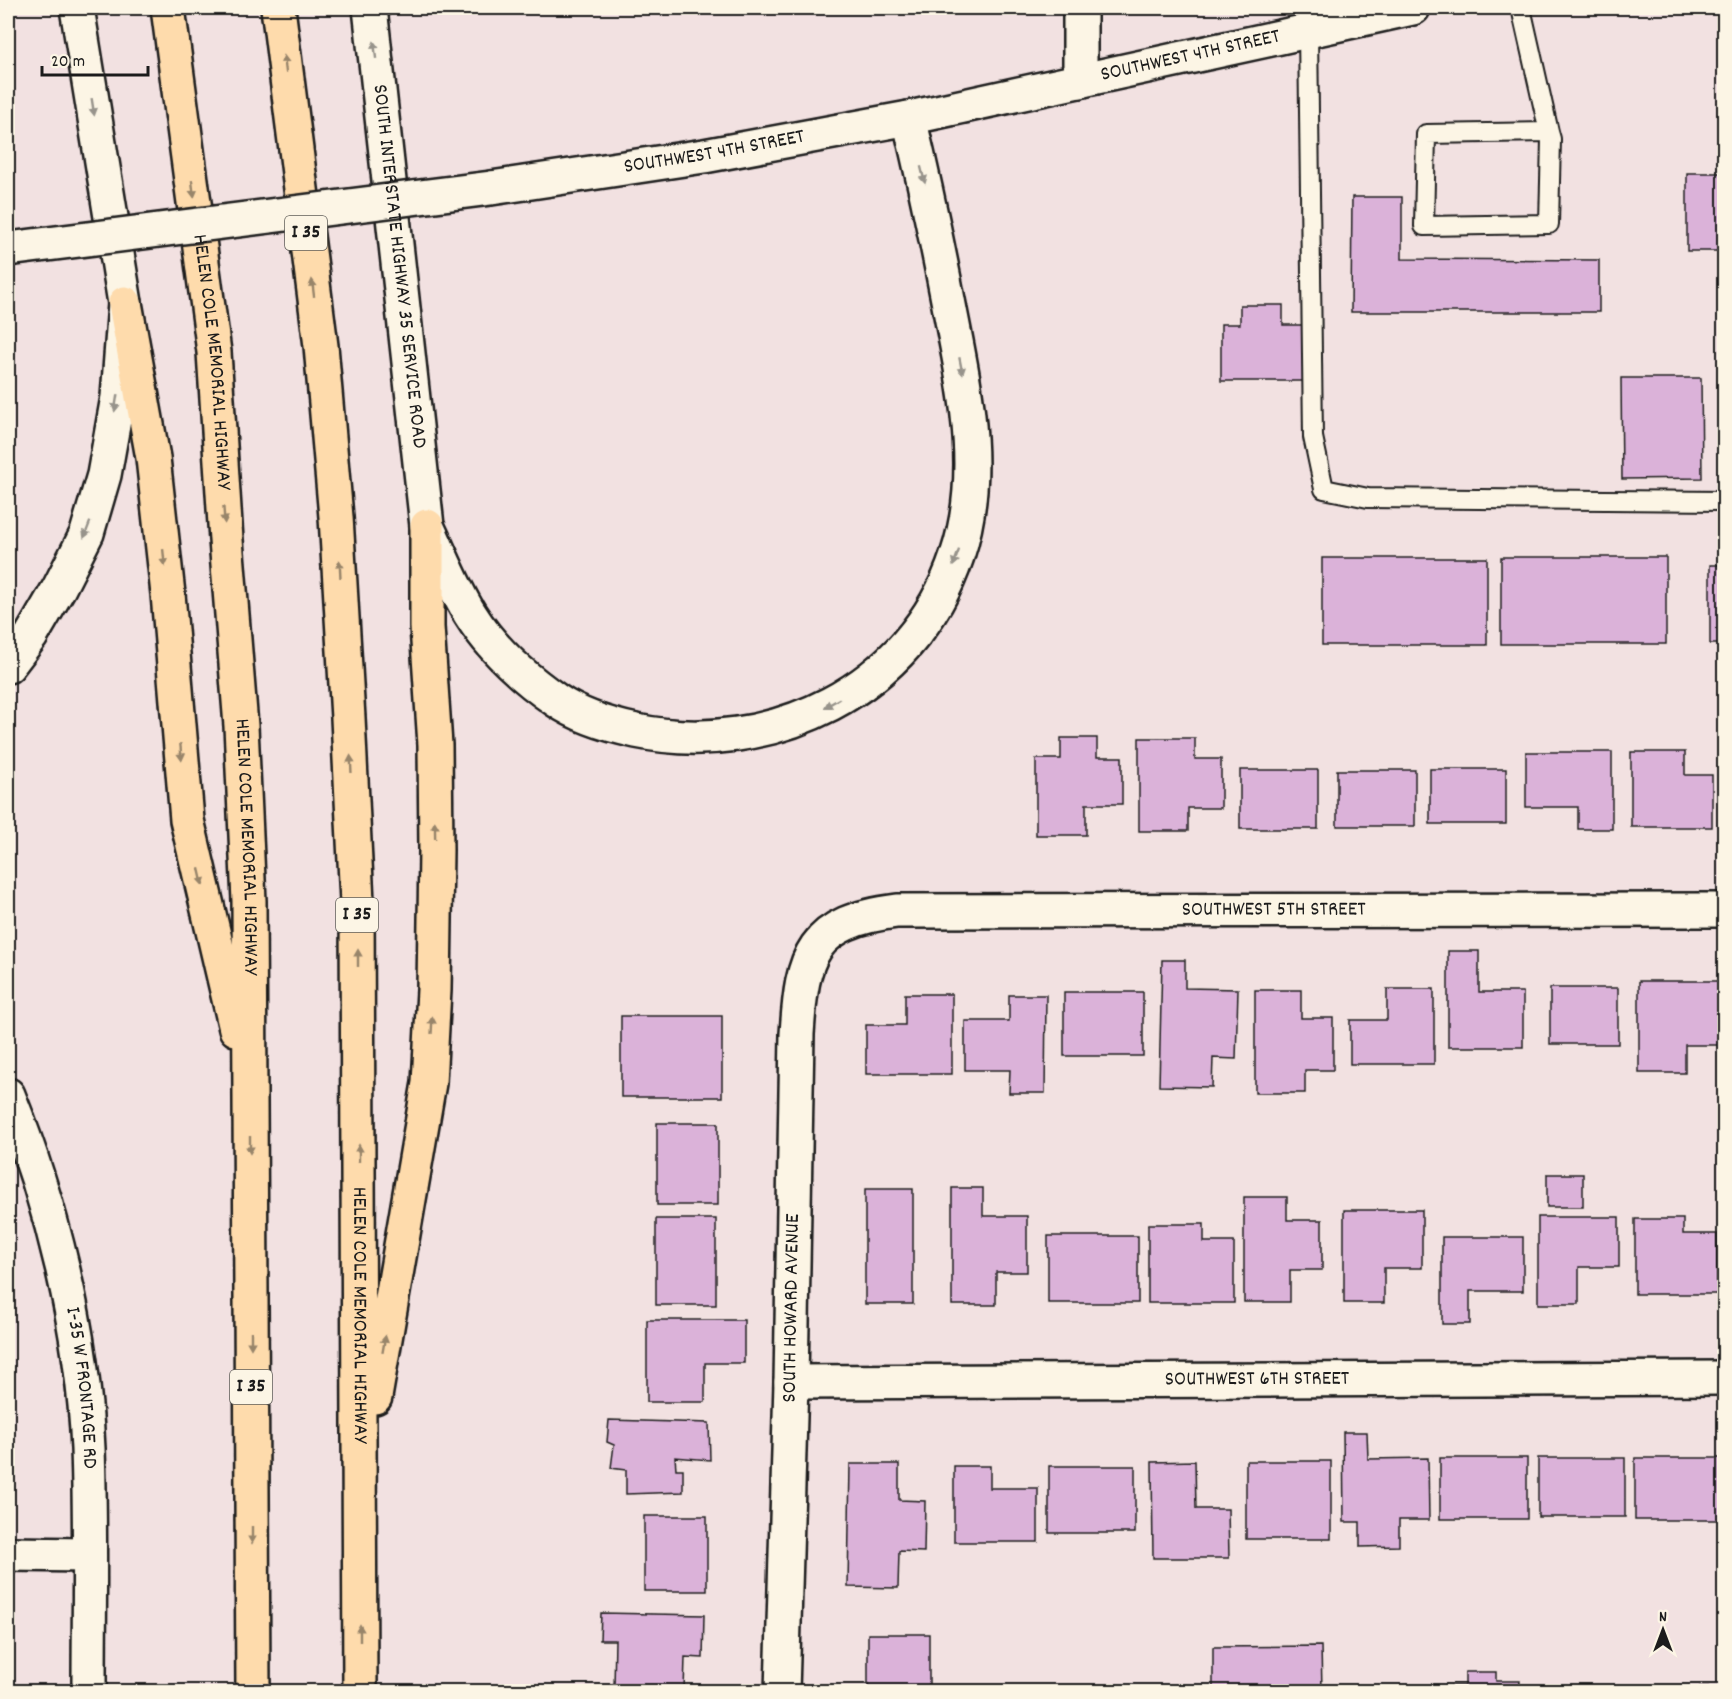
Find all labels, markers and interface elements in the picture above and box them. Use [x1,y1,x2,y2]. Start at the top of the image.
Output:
street label: SOUTHWEST 4TH STREET [1098,22,1284,91]
scale bar [42,39,148,77]
one-way arrow [371,40,380,59]
text: 20 m [51,50,85,75]
one-way arrow [280,54,290,73]
street label: SOUTH INTERSTATE HIGHWAY 35 SERVICE ROAD [364,83,433,450]
one-way arrow [89,97,98,116]
street label: SOUTHWEST 4TH STREET [622,123,808,183]
one-way arrow [918,166,928,184]
one-way arrow [188,179,198,198]
road number: I 35 [285,216,327,250]
street label: HELEN COLE MEMORIAL HIGHWAY [183,233,238,492]
one-way arrow [309,278,318,297]
one-way arrow [957,357,966,376]
one-way arrow [112,393,121,412]
one-way arrow [220,506,229,525]
one-way arrow [81,522,91,540]
one-way arrow [159,549,169,568]
one-way arrow [950,549,960,567]
one-way arrow [335,559,344,578]
one-way arrow [823,698,840,708]
street label: HELEN COLE MEMORIAL HIGHWAY [225,717,264,977]
one-way arrow [177,743,186,762]
one-way arrow [346,754,355,773]
one-way arrow [431,820,440,839]
one-way arrow [196,867,206,886]
street label: SOUTHWEST 5TH STREET [1182,895,1366,926]
road number: I 35 [336,898,378,932]
one-way arrow [353,949,363,968]
one-way arrow [428,1015,437,1034]
one-way arrow [245,1135,255,1154]
one-way arrow [354,1144,364,1163]
street label: HELEN COLE MEMORIAL HIGHWAY [343,1187,374,1445]
street label: SOUTH HOWARD AVENUE [775,1213,809,1403]
street label: I-35 W FRONTAGE RD [56,1305,104,1469]
one-way arrow [246,1330,256,1349]
one-way arrow [380,1335,389,1354]
street label: SOUTHWEST 6TH STREET [1165,1365,1350,1395]
road number: I 35 [230,1370,272,1404]
one-way arrow [247,1525,257,1544]
north arrow [1633,1600,1693,1660]
text: N [1659,1606,1667,1629]
one-way arrow [355,1624,365,1643]

